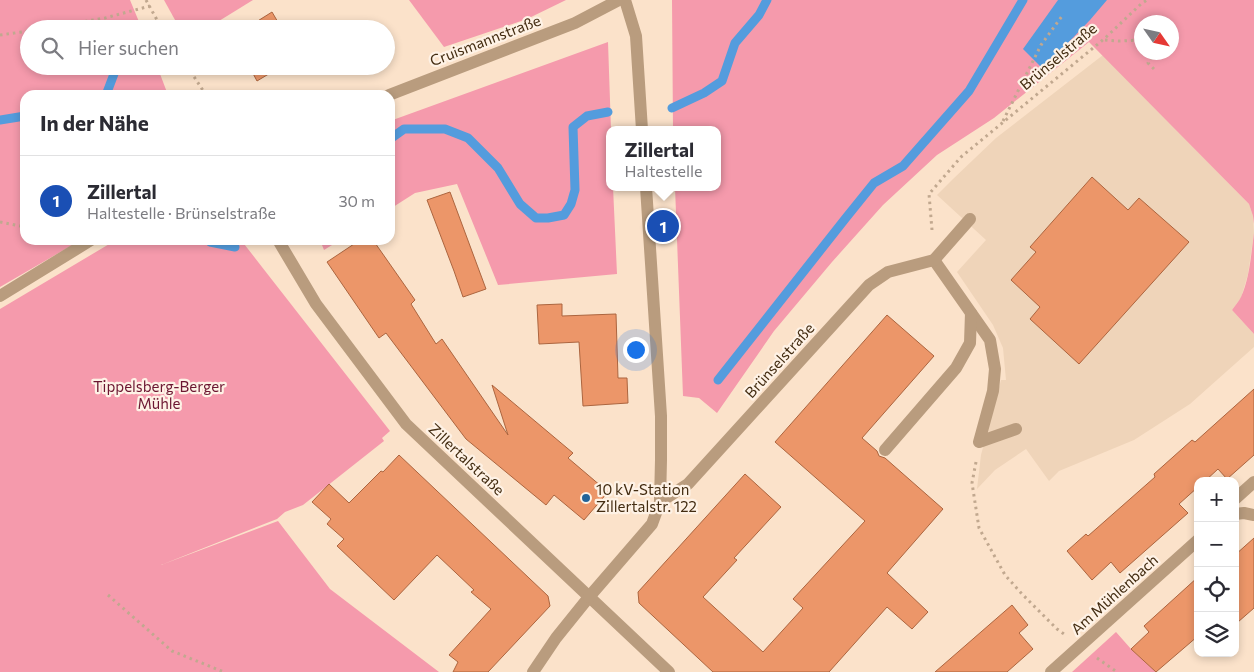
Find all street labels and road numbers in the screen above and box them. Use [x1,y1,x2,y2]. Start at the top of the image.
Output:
street label: Cruismannstraße [427,11,543,69]
street label: Brünselstraße [1016,19,1100,93]
street label: Brünselstraße [741,319,817,401]
street label: Zillertalstraße [425,419,509,499]
street label: Am Mühlenbach [1067,550,1161,638]

